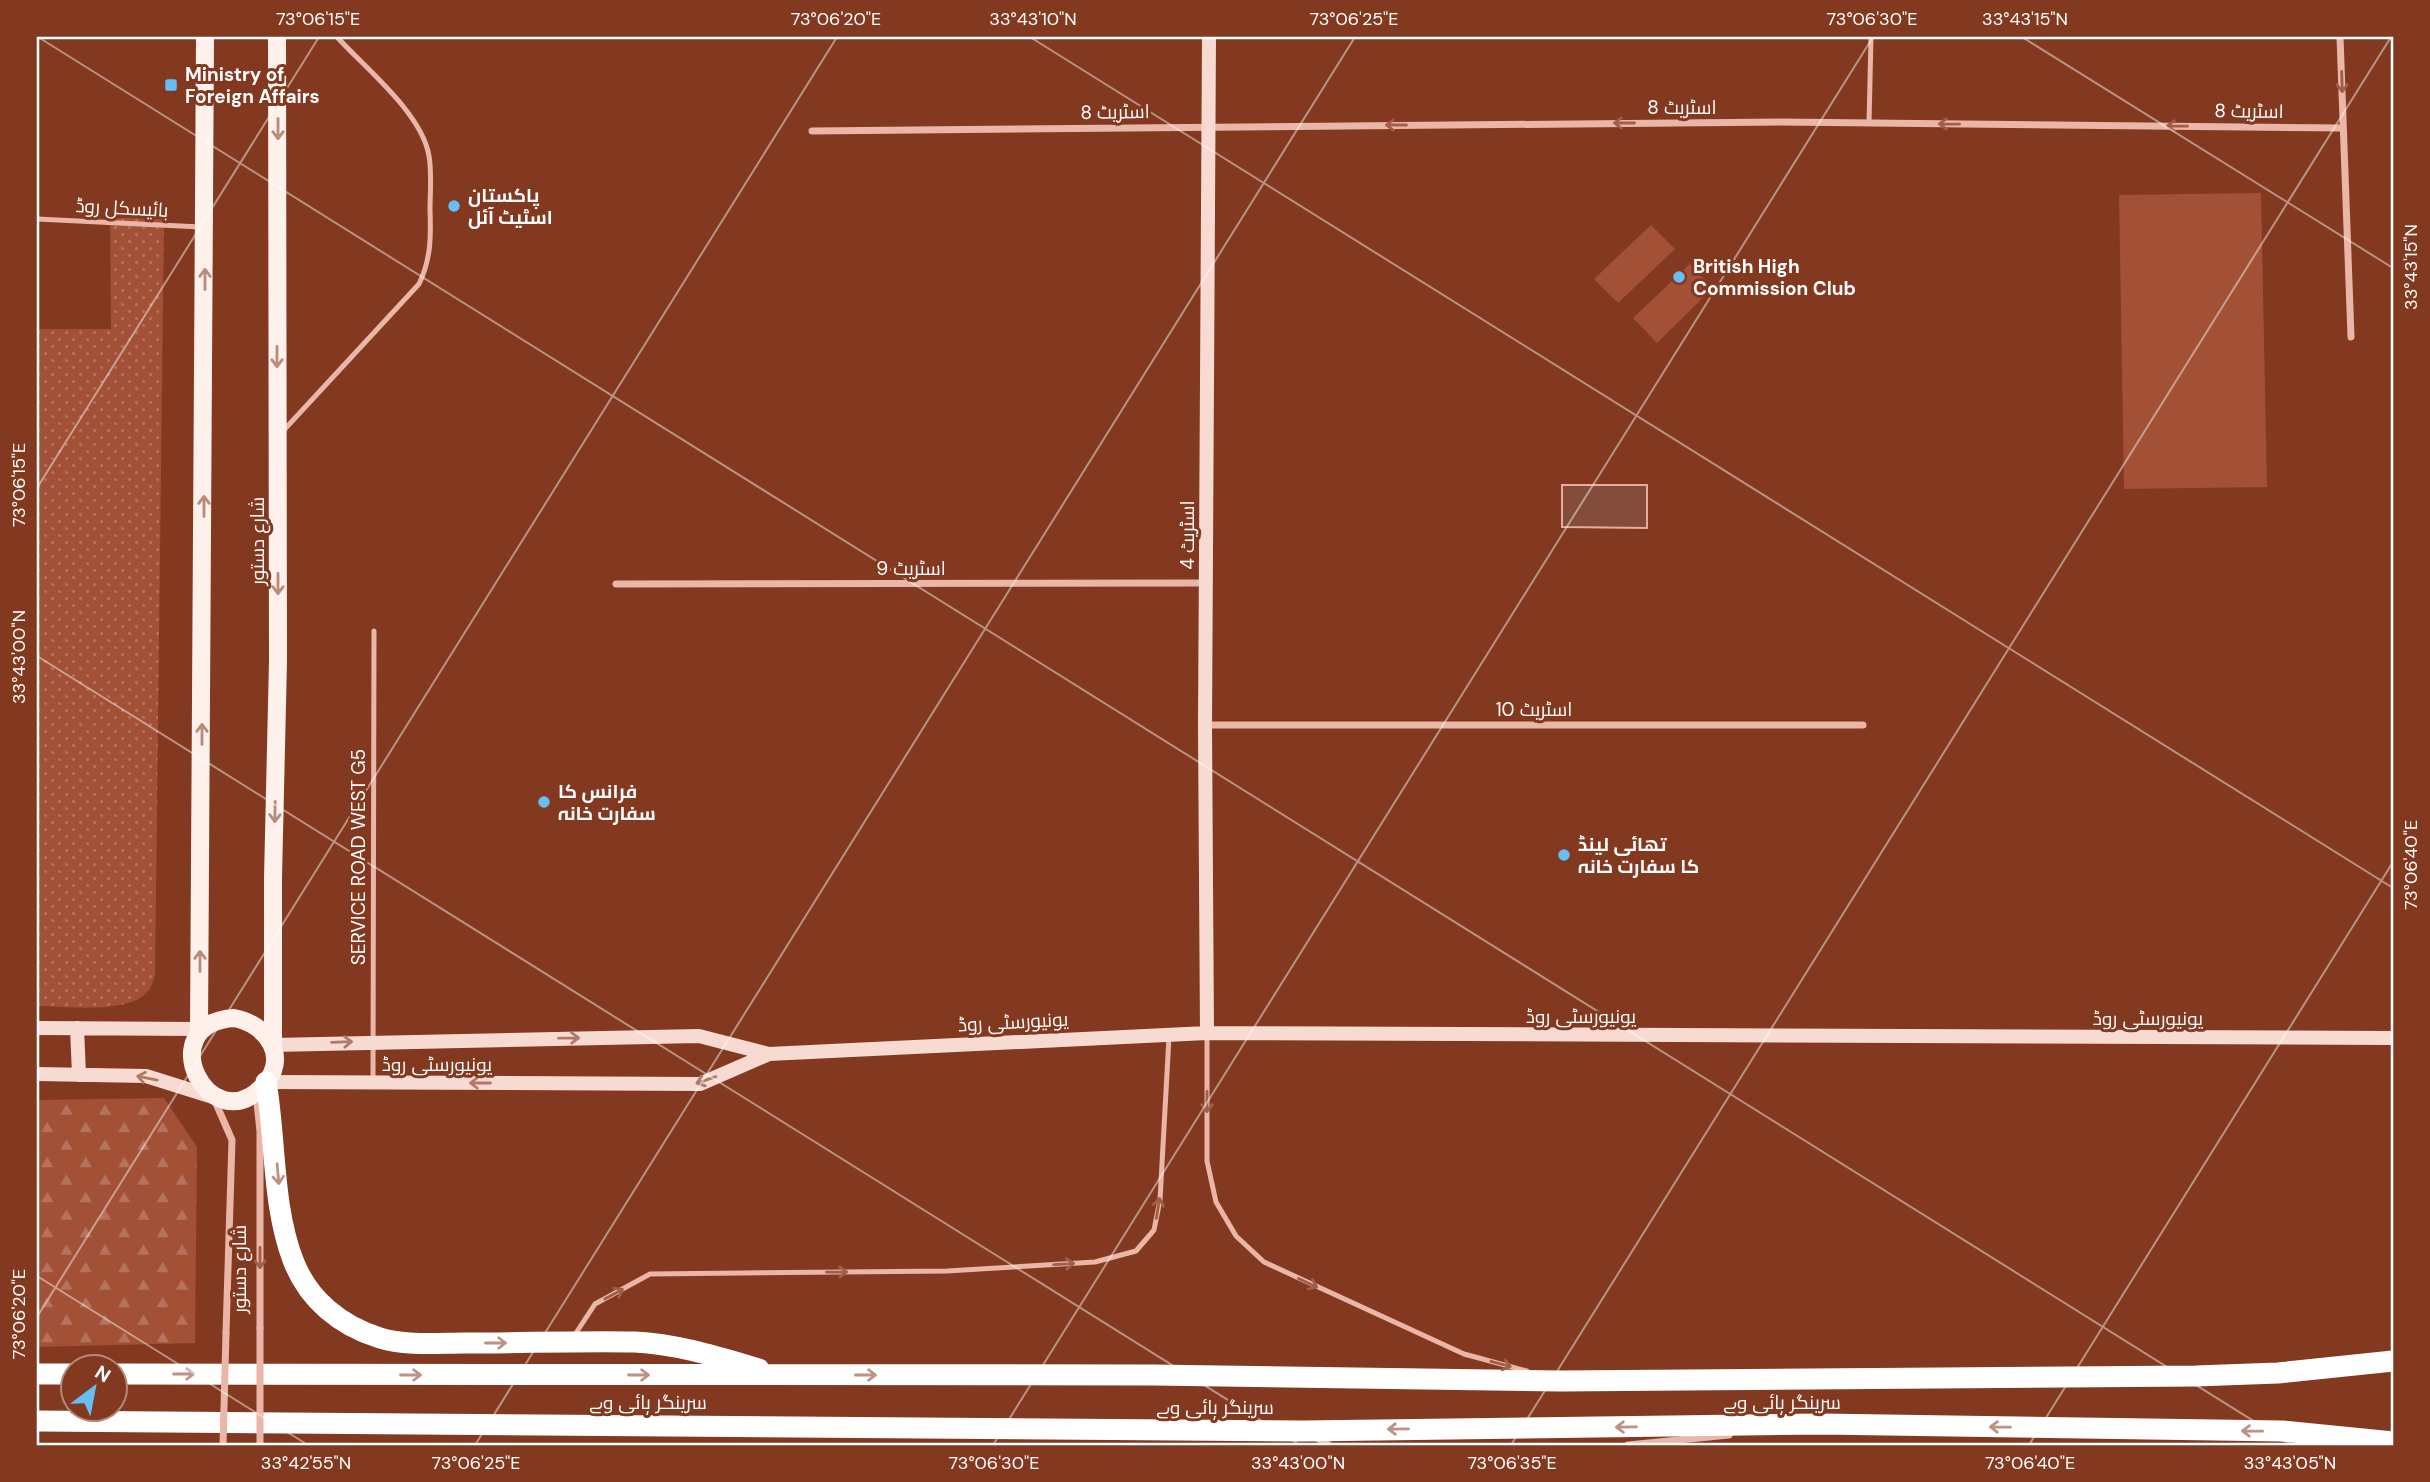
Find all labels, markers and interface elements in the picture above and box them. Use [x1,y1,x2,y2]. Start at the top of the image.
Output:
text: 73°06'15"E [276,7,360,31]
text: 73°06'20"E [791,7,881,31]
text: 33°43'10"N [989,7,1077,31]
text: 73°06'25"E [1310,7,1398,31]
text: 73°06'30"E [1827,7,1917,31]
text: 33°43'15"N [1982,7,2068,31]
place label: Ministry of Foreign Affairs [185,62,320,109]
one-way arrow [2335,71,2348,94]
marker: Ministry of Foreign Affairs [163,77,179,93]
street label: اسٹریٹ 8 [1647,95,1717,120]
street label: اسٹریٹ 8 [2214,98,2284,124]
street label: اسٹریٹ 8 [1080,99,1150,125]
one-way arrow [1612,117,1635,130]
one-way arrow [1938,117,1961,131]
one-way arrow [271,118,285,141]
one-way arrow [1385,118,1408,132]
one-way arrow [2165,120,2188,133]
place label: پاکستان اسٹیٹ آئل [468,183,553,230]
street label: بائیسکل روڈ [75,193,169,223]
marker: پاکستان اسٹیٹ آئل [446,198,462,214]
text: 33°43'15"N [2399,224,2423,310]
place label: British High Commission Club [1693,254,1856,301]
one-way arrow [198,267,212,290]
marker: British High Commission Club [1671,269,1687,285]
one-way arrow [270,345,284,368]
text: 73°06'15"E [7,443,31,527]
one-way arrow [197,495,210,518]
street label: شارع دستور [245,497,271,586]
street label: اسٹریٹ 4 [1175,500,1200,570]
street label: اسٹریٹ 9 [876,556,946,581]
one-way arrow [271,573,285,596]
text: 33°43'00"N [7,610,31,704]
street label: اسٹریٹ 10 [1496,697,1572,722]
one-way arrow [195,722,209,745]
street label: SERVICE ROAD WEST G5 [346,749,371,965]
place label: فرانس کا سفارت خانہ [558,779,656,826]
marker: فرانس کا سفارت خانہ [536,794,552,810]
one-way arrow [268,800,281,823]
text: 73°06'40"E [2399,820,2423,910]
place label: تھائی لینڈ کا سفارت خانہ [1578,832,1699,879]
marker: تھائی لینڈ کا سفارت خانہ [1556,847,1572,863]
one-way arrow [193,950,207,973]
street label: یونیورسٹی روڈ [1526,1004,1636,1029]
street label: یونیورسٹی روڈ [2093,1006,2203,1031]
street label: یونیورسٹی روڈ [957,1007,1069,1037]
one-way arrow [557,1031,580,1045]
one-way arrow [330,1036,353,1049]
street label: یونیورسٹی روڈ [382,1052,492,1077]
one-way arrow [137,1071,159,1084]
one-way arrow [696,1075,718,1088]
one-way arrow [468,1076,491,1090]
one-way arrow [1200,1090,1214,1113]
one-way arrow [272,1162,285,1185]
one-way arrow [1152,1197,1165,1220]
street label: شارع دستور [227,1225,253,1314]
one-way arrow [253,1247,267,1270]
one-way arrow [1052,1257,1075,1270]
one-way arrow [825,1265,848,1279]
text: 73°06'20"E [7,1269,31,1359]
one-way arrow [1297,1276,1318,1290]
one-way arrow [604,1287,624,1301]
one-way arrow [484,1336,507,1350]
north arrow [60,1352,130,1422]
one-way arrow [1490,1359,1512,1372]
text: N [90,1360,115,1388]
one-way arrow [172,1367,195,1381]
one-way arrow [399,1368,422,1382]
one-way arrow [627,1368,650,1382]
one-way arrow [854,1368,877,1382]
street label: سرینگر ہائی وے [589,1390,707,1415]
street label: سرینگر ہائی وے [1723,1390,1841,1415]
street label: سرینگر ہائی وے [1156,1395,1274,1420]
one-way arrow [1614,1420,1637,1433]
one-way arrow [1989,1420,2012,1433]
one-way arrow [1387,1423,1410,1436]
one-way arrow [2241,1424,2264,1437]
text: 33°42'55"N [261,1451,351,1475]
text: 73°06'25"E [432,1451,520,1475]
text: 73°06'30"E [949,1451,1039,1475]
text: 33°43'00"N [1251,1451,1345,1475]
text: 73°06'35"E [1467,1451,1557,1475]
text: 73°06'40"E [1985,1451,2075,1475]
text: 33°43'05"N [2244,1451,2336,1475]

